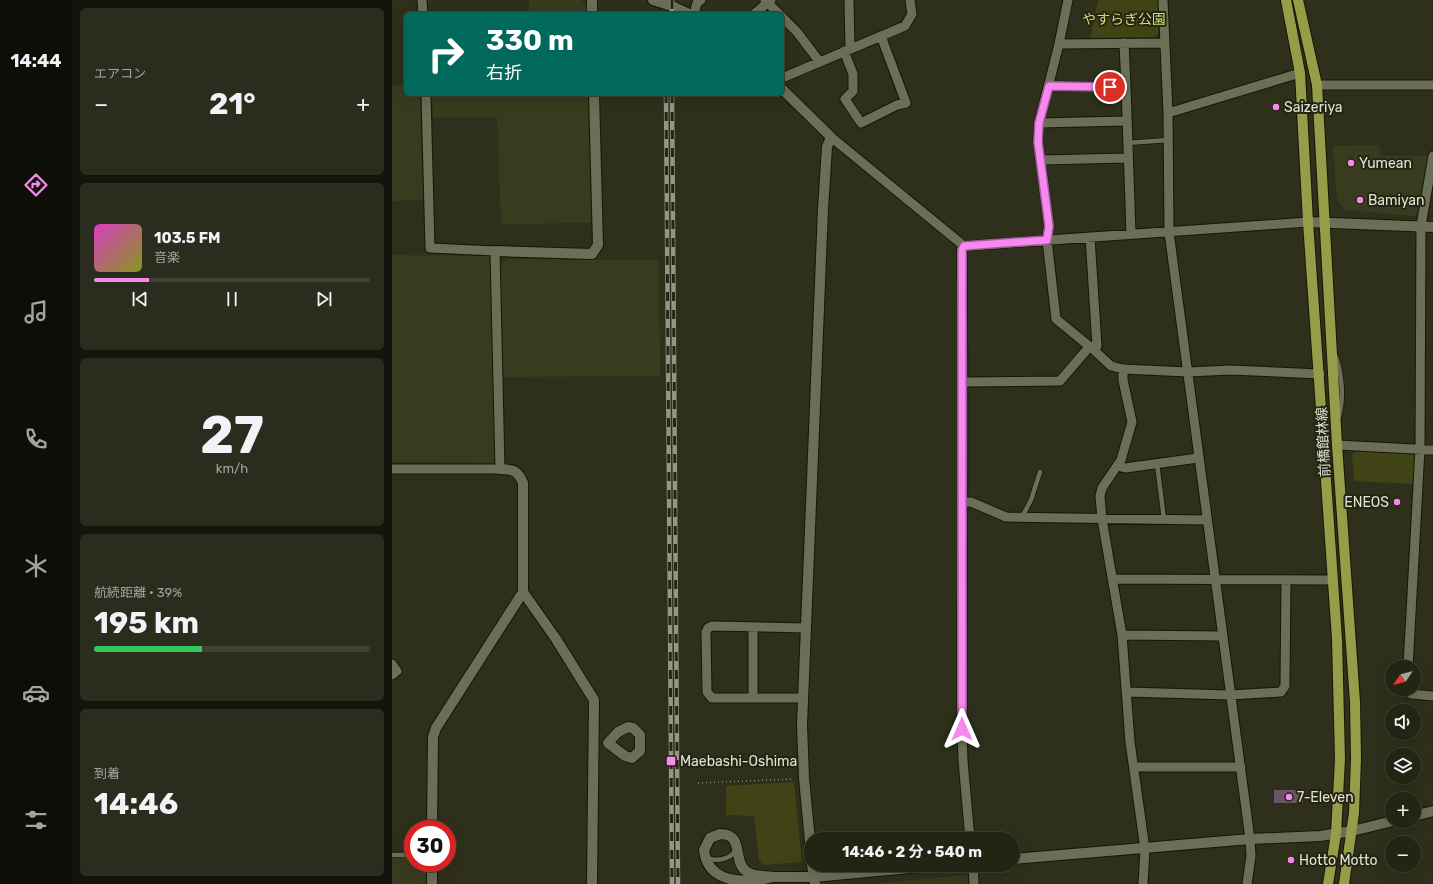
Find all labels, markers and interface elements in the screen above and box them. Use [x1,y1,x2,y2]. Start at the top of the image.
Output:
park label: やすらぎ公園 [1082,11,1166,28]
text: 330 m [486,24,574,57]
icon: right [420,28,472,80]
text: 14:44 [10,50,62,72]
text: 右折 [486,62,522,84]
text: エアコン [94,66,146,81]
pin [1093,70,1127,104]
icon: arrive [1099,76,1121,98]
text: 21° [209,86,256,122]
text: − [94,91,108,118]
text: + [356,91,370,118]
place label: Saizeriya [1284,99,1343,116]
marker: Saizeriya [1271,102,1281,112]
place label: Yumean [1359,155,1412,172]
marker: Yumean [1346,158,1356,168]
icon: directions [22,171,50,199]
place label: Bamiyan [1368,192,1425,209]
marker: Bamiyan [1355,195,1365,205]
text: 103.5 FM [154,229,220,247]
text: 音楽 [154,250,180,265]
icon: previous [129,288,151,310]
icon: pause [221,288,243,310]
icon: next [313,288,335,310]
icon: music [22,298,50,326]
text: 27 [200,404,264,466]
street label: 前橋館林線 [1313,407,1334,477]
icon: phone [22,425,50,453]
text: km/h [216,461,248,476]
place label: ENEOS [1344,494,1389,511]
marker: ENEOS [1392,497,1402,507]
icon: climate [22,552,50,580]
text: 航続距離 · 39% [94,585,182,600]
text: 195 km [94,605,199,641]
north arrow [1385,660,1421,696]
map controls [1385,660,1421,872]
icon: car [22,679,50,707]
button: sound [1385,704,1421,740]
position arrow [941,708,983,750]
button: layers [1385,748,1421,784]
place label: Maebashi-Oshima [680,753,797,770]
marker: Maebashi-Oshima [665,755,677,767]
text: 到着 [94,766,120,781]
text: 14:46 [94,786,178,822]
place label: 7-Eleven [1297,789,1354,806]
marker: 7-Eleven [1284,792,1294,802]
button: + [1385,792,1421,828]
icon: filters [22,806,50,834]
speed limit sign: 30 [404,820,456,872]
button: − [1385,836,1421,872]
text: 14:46 · 2 分 · 540 m [842,843,982,861]
place label: Hotto Motto [1299,852,1377,869]
marker: Hotto Motto [1286,855,1296,865]

